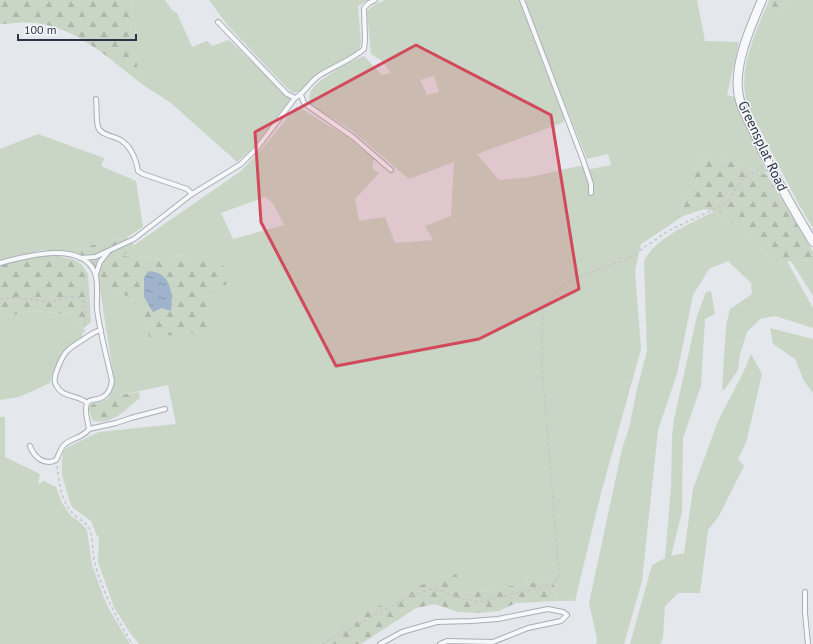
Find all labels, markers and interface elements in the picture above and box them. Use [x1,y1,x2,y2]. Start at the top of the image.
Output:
scale bar [18,16,136,42]
text: 100 m [24,22,57,37]
street label: Greensplat Road [734,98,792,194]

